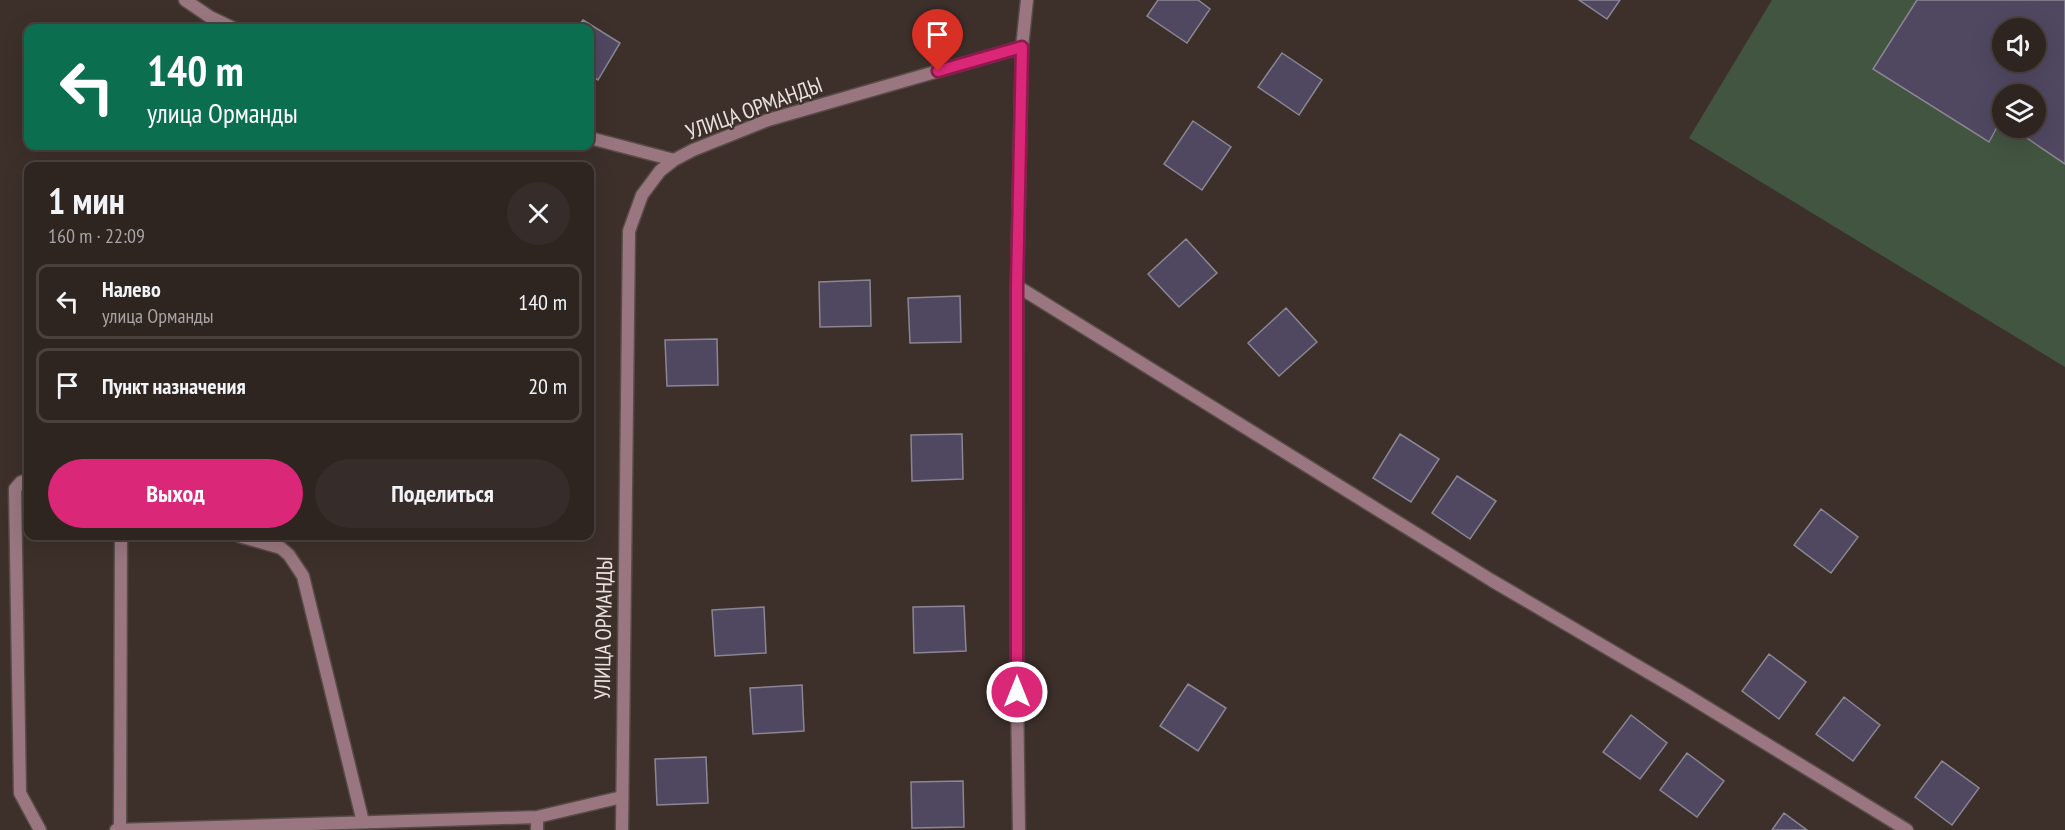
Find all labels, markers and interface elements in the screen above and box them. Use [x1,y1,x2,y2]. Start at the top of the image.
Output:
pin [912,9,963,71]
icon: arrive [921,18,954,51]
map controls [1992,18,2046,138]
button: sound [1992,18,2046,72]
text: 140 m [147,43,244,98]
icon: left [48,48,126,126]
street label: УЛИЦА ОРМАНДЫ [682,70,826,146]
button: layers [1992,84,2046,138]
text: улица Орманды [147,96,298,130]
text: 1 мин [48,177,125,224]
button: close [507,182,570,245]
text: 160 m · 22:09 [48,223,145,249]
text: Налево [102,275,161,303]
icon: left [51,285,84,318]
text: 140 m [518,288,567,316]
text: улица Орманды [102,303,214,329]
icon: arrive [51,369,84,402]
text: Пункт назначения [102,372,246,400]
text: 20 m [528,372,567,400]
button: Выход [48,459,303,528]
button: Поделиться [315,459,570,528]
street label: УЛИЦА ОРМАНДЫ [588,556,618,700]
position arrow [985,660,1049,724]

